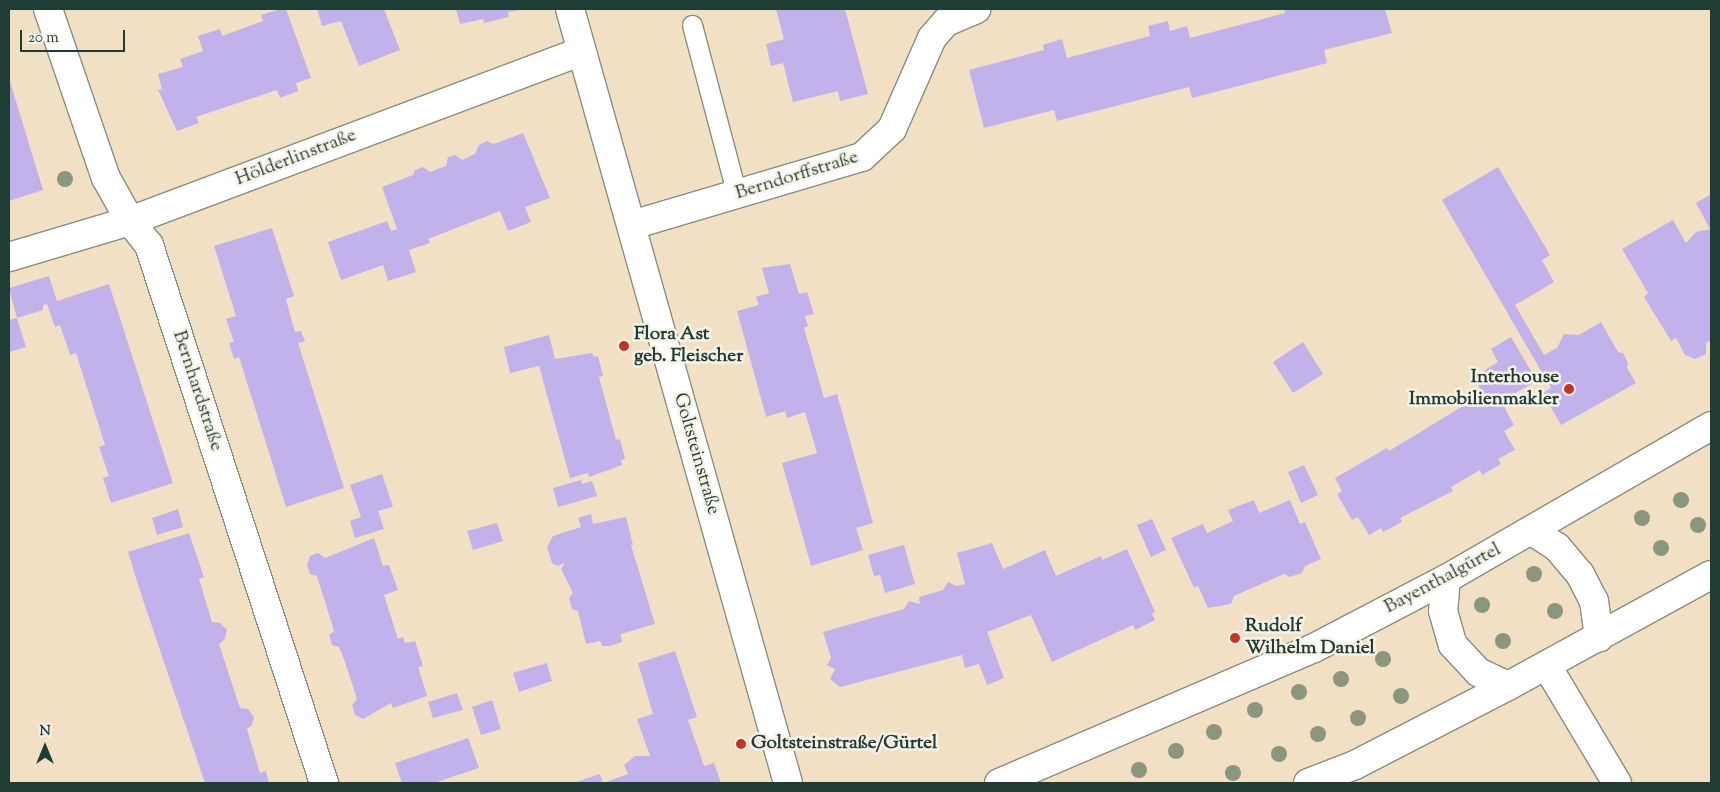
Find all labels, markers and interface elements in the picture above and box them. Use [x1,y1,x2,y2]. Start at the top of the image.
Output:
scale bar [22,20,128,52]
text: 20 m [28,28,59,49]
street label: Hölderlinstraße [232,125,360,191]
street label: Berndorffstraße [733,146,861,206]
place label: Flora Ast geb. Fleischer [634,324,743,368]
street label: Bernhardstraße [167,328,227,454]
marker: Flora Ast geb. Fleischer [618,340,630,352]
place label: Interhouse Immobilienmakler [1409,367,1559,411]
marker: Interhouse Immobilienmakler [1563,383,1575,395]
street label: Goltsteinstraße [668,390,724,518]
street label: Bayenthalgürtel [1381,539,1505,619]
place label: Rudolf Wilhelm Daniel [1245,616,1375,660]
marker: Rudolf Wilhelm Daniel [1229,632,1241,644]
north arrow [20,722,70,772]
text: N [39,722,51,742]
place label: Goltsteinstraße/Gürtel [751,733,937,755]
marker: Goltsteinstraße/Gürtel [735,738,747,750]

